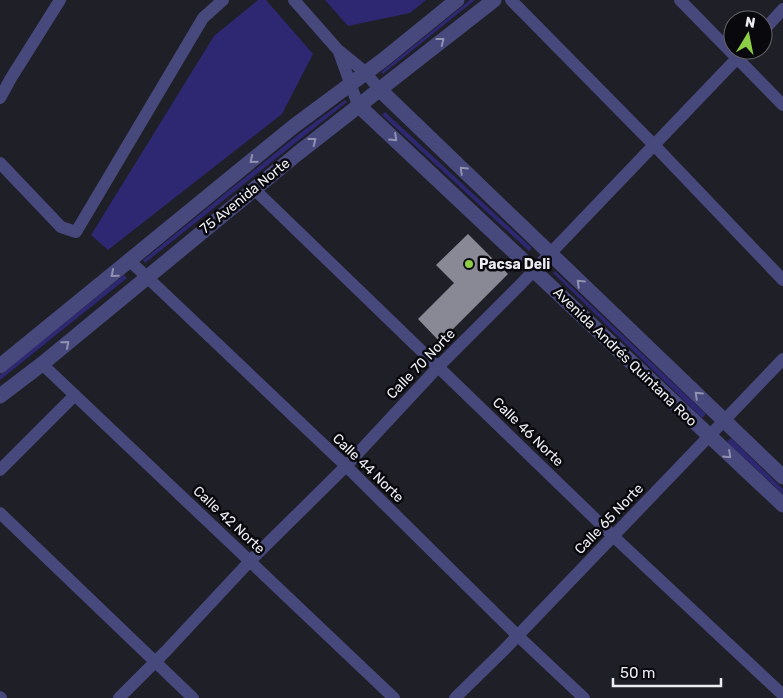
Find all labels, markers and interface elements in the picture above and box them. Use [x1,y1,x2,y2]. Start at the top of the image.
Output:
north arrow [723,10,773,60]
text: N [744,13,757,32]
one-way arrow [435,38,445,47]
one-way arrow [389,132,398,141]
one-way arrow [307,139,316,147]
street label: 75 Avenida Norte [197,154,293,237]
one-way arrow [250,154,259,162]
one-way arrow [460,167,469,176]
place label: Pacsa Deli [479,256,550,273]
marker: Pacsa Deli [463,258,475,270]
one-way arrow [111,268,120,276]
one-way arrow [577,280,586,289]
street label: Avenida Andrés Quintana Roo [550,284,700,430]
street label: Calle 70 Norte [383,325,459,403]
one-way arrow [60,341,69,350]
one-way arrow [694,392,703,401]
street label: Calle 46 Norte [489,394,567,470]
street label: Calle 44 Norte [329,430,407,506]
one-way arrow [723,449,732,458]
street label: Calle 65 Norte [571,480,647,558]
street label: Calle 42 Norte [190,482,269,558]
scale bar [613,656,720,688]
text: 50 m [620,664,655,682]

